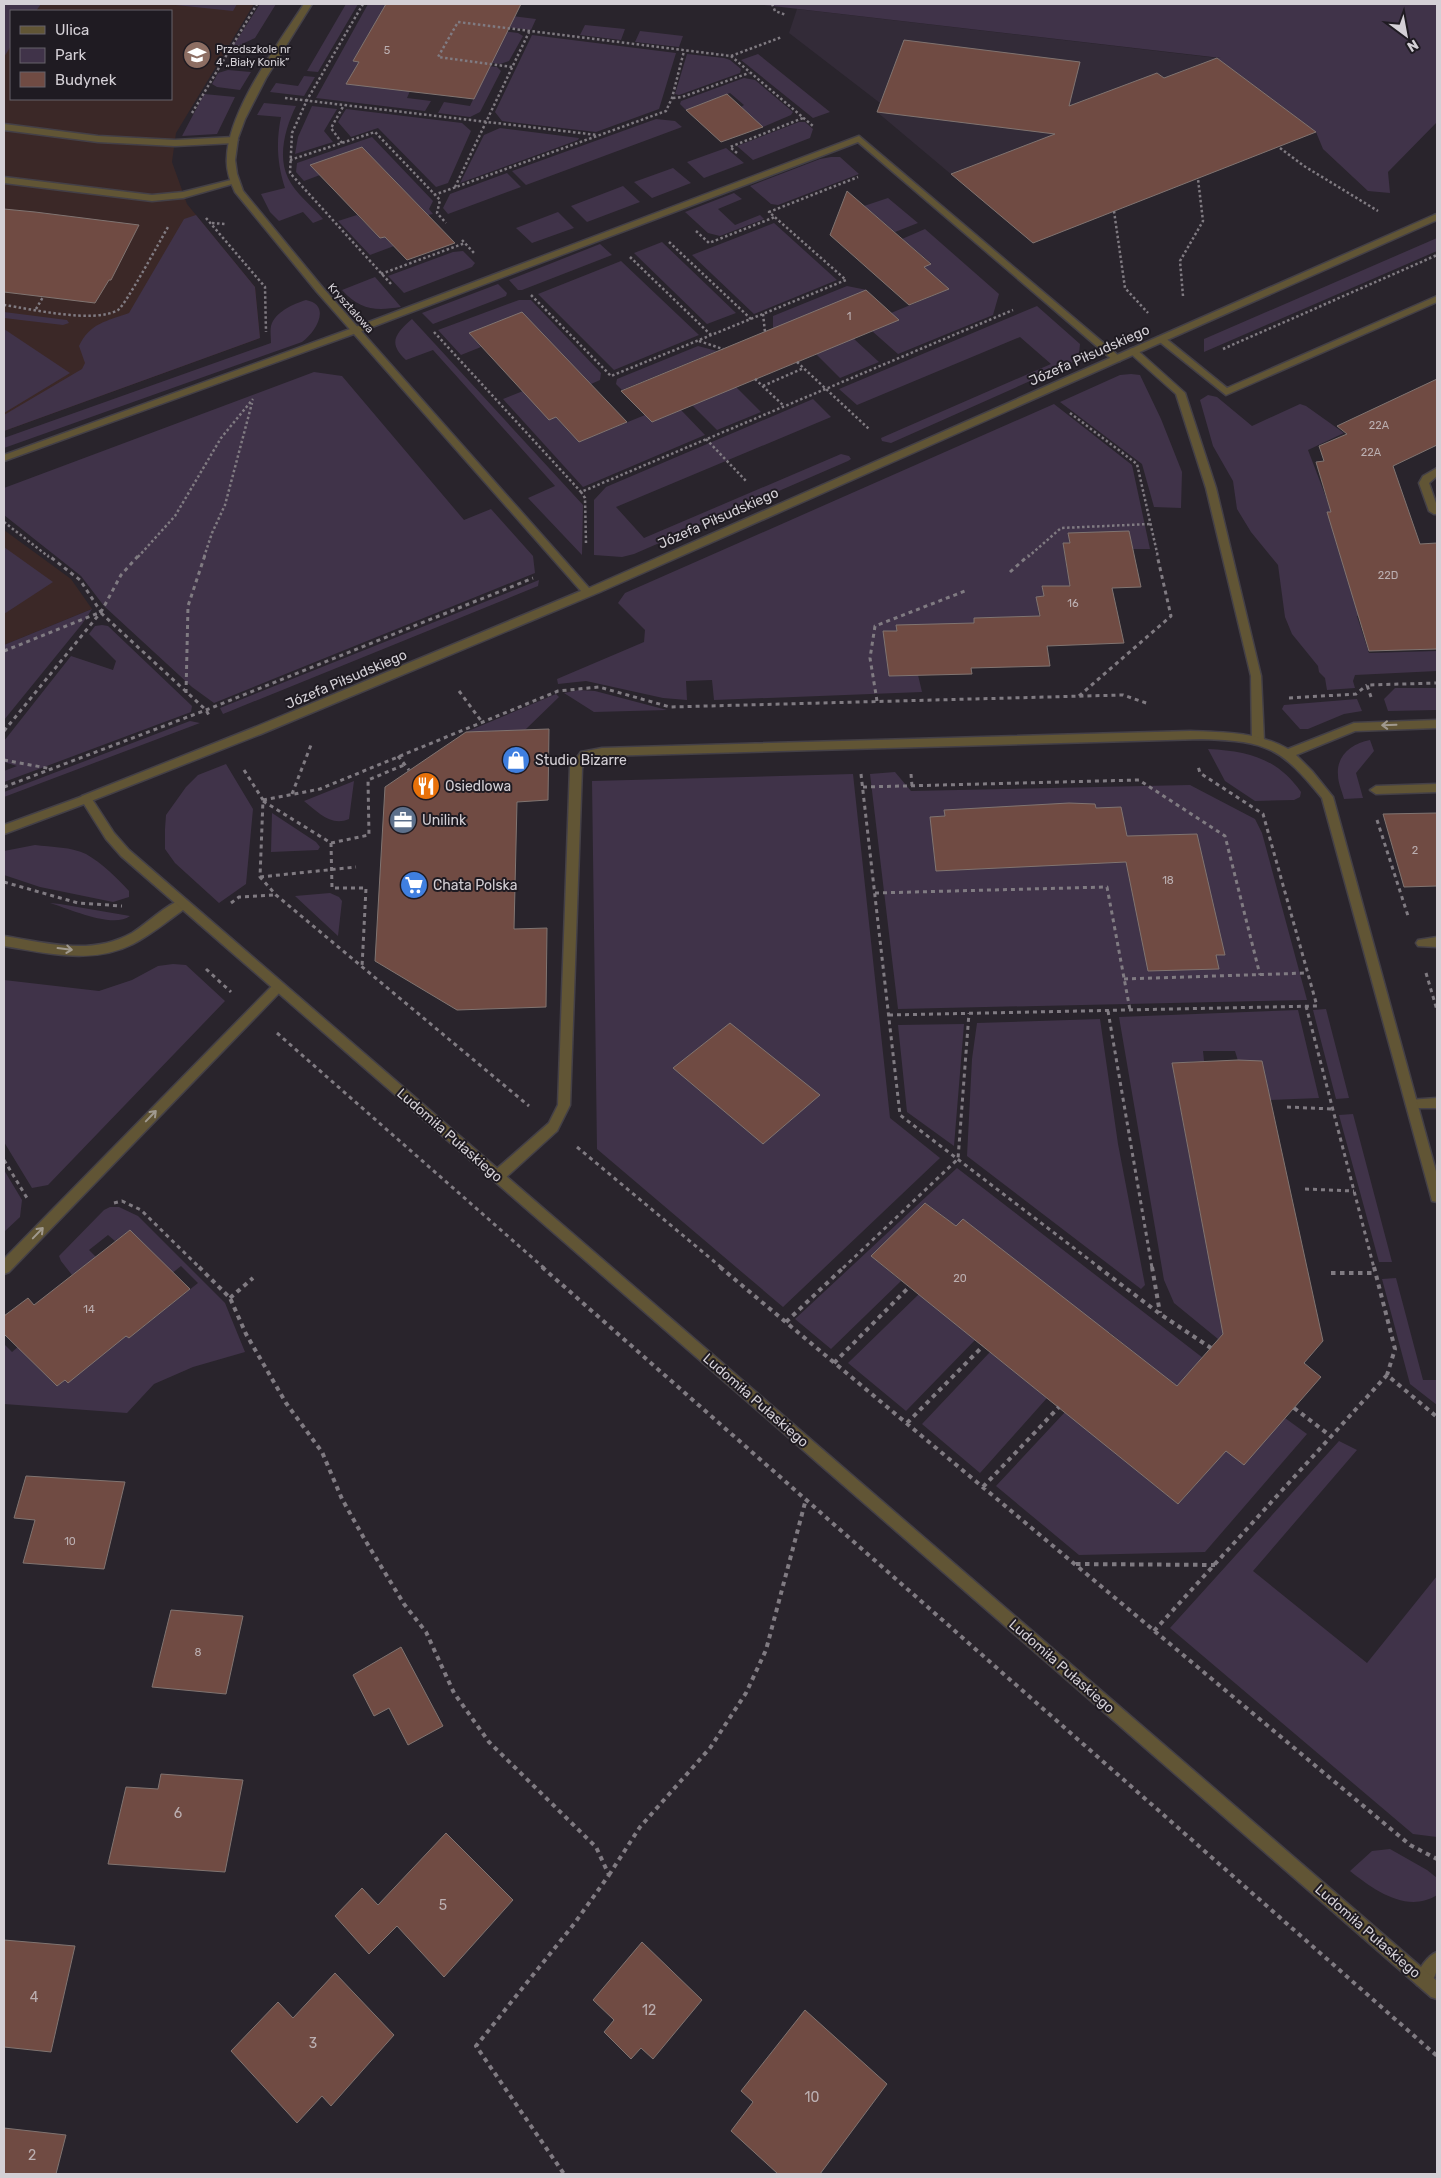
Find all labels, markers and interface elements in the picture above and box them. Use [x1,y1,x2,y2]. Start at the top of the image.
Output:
legend [10,10,172,100]
north arrow [1381,10,1431,60]
text: Ulica [55,21,89,39]
text: N [1404,36,1421,55]
school or university icon: Przedszkole nr 4 „Biały Konik” [182,40,212,70]
place label: Przedszkole nr 4 „Biały Konik” [216,43,292,69]
house number: 5 [384,44,391,57]
text: Park [55,46,86,64]
text: Budynek [55,71,117,89]
street label: Kryształowa [325,281,376,336]
house number: 1 [847,310,851,323]
street label: Józefa Piłsudskiego [1026,321,1152,390]
house number: 22A [1369,419,1390,432]
house number: 22A [1361,446,1382,459]
street label: Józefa Piłsudskiego [655,484,781,553]
house number: 22D [1378,569,1398,582]
house number: 16 [1067,597,1079,610]
street label: Józefa Piłsudskiego [283,646,409,713]
one-way arrow [1381,721,1397,730]
shop icon: Studio Bizarre [501,745,531,775]
place label: Studio Bizarre [535,752,627,769]
restaurant icon: Osiedlowa [411,771,441,801]
place label: Osiedlowa [445,778,511,795]
office icon: Unilink [388,805,418,835]
place label: Unilink [422,812,467,829]
house number: 2 [1412,844,1418,857]
supermarket icon: Chata Polska [399,870,429,900]
house number: 18 [1162,874,1174,887]
place label: Chata Polska [433,877,517,894]
one-way arrow [57,944,73,954]
street label: Ludomiła Pułaskiego [393,1085,506,1186]
one-way arrow [145,1110,157,1123]
one-way arrow [32,1227,44,1239]
house number: 20 [953,1272,967,1285]
house number: 14 [83,1303,95,1316]
street label: Ludomiła Pułaskiego [699,1350,812,1451]
house number: 10 [64,1535,76,1548]
street label: Ludomiła Pułaskiego [1005,1616,1118,1717]
house number: 8 [195,1646,202,1659]
house number: 6 [174,1805,182,1822]
street label: Ludomiła Pułaskiego [1311,1881,1424,1982]
house number: 5 [439,1897,447,1914]
house number: 4 [30,1989,39,2006]
house number: 12 [642,2002,656,2019]
house number: 3 [309,2035,317,2052]
house number: 10 [805,2089,820,2106]
house number: 2 [28,2147,36,2164]

